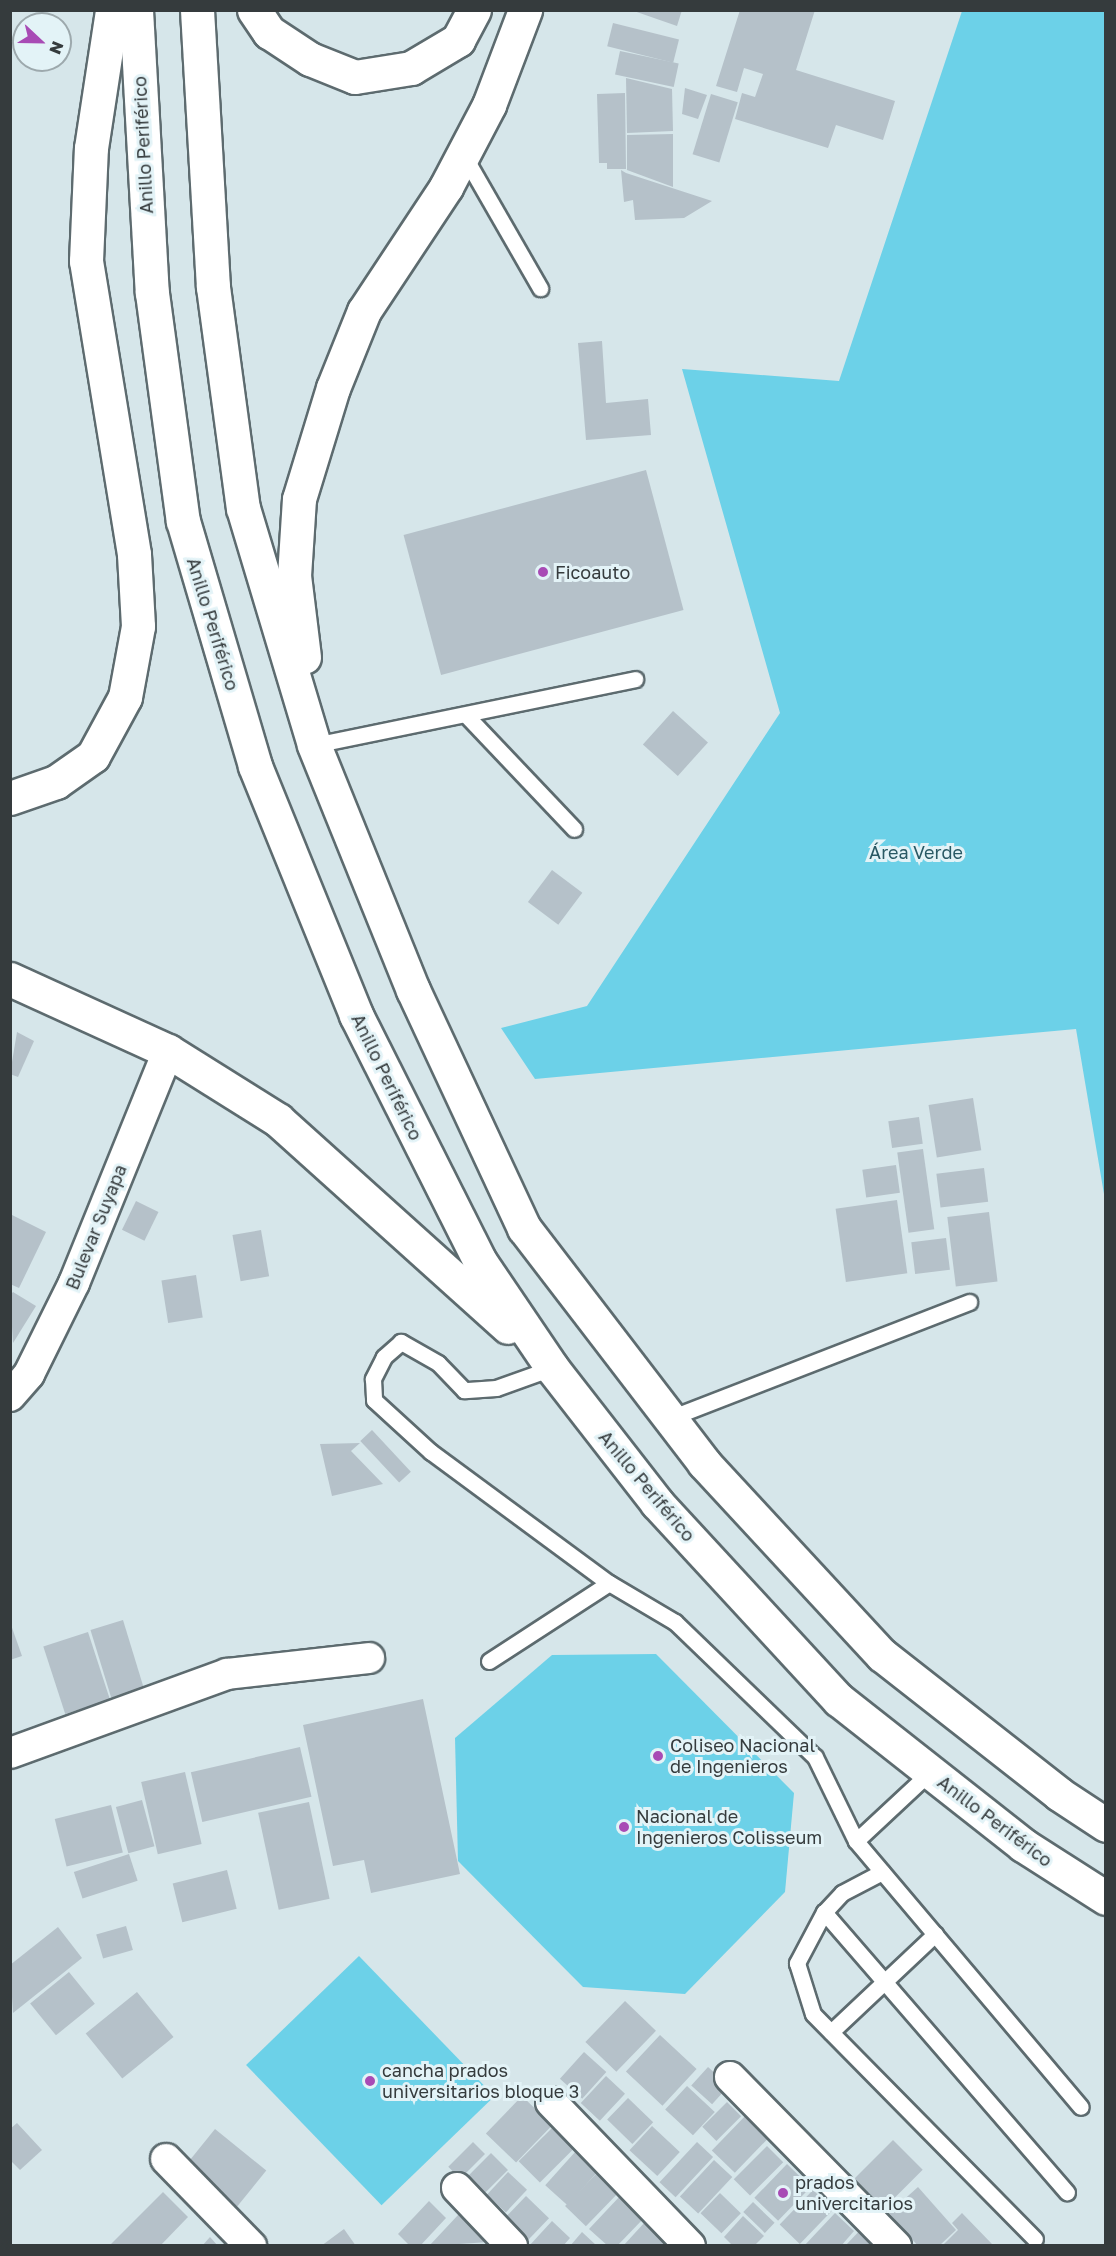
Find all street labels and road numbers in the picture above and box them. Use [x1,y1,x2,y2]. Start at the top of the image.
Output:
street label: Anillo Periférico [129,76,157,214]
street label: Anillo Periférico [183,555,243,693]
street label: Anillo Periférico [347,1010,427,1144]
street label: Bulevar Suyapa [61,1161,131,1293]
street label: Anillo Periférico [594,1426,700,1546]
street label: Anillo Periférico [933,1771,1057,1871]

